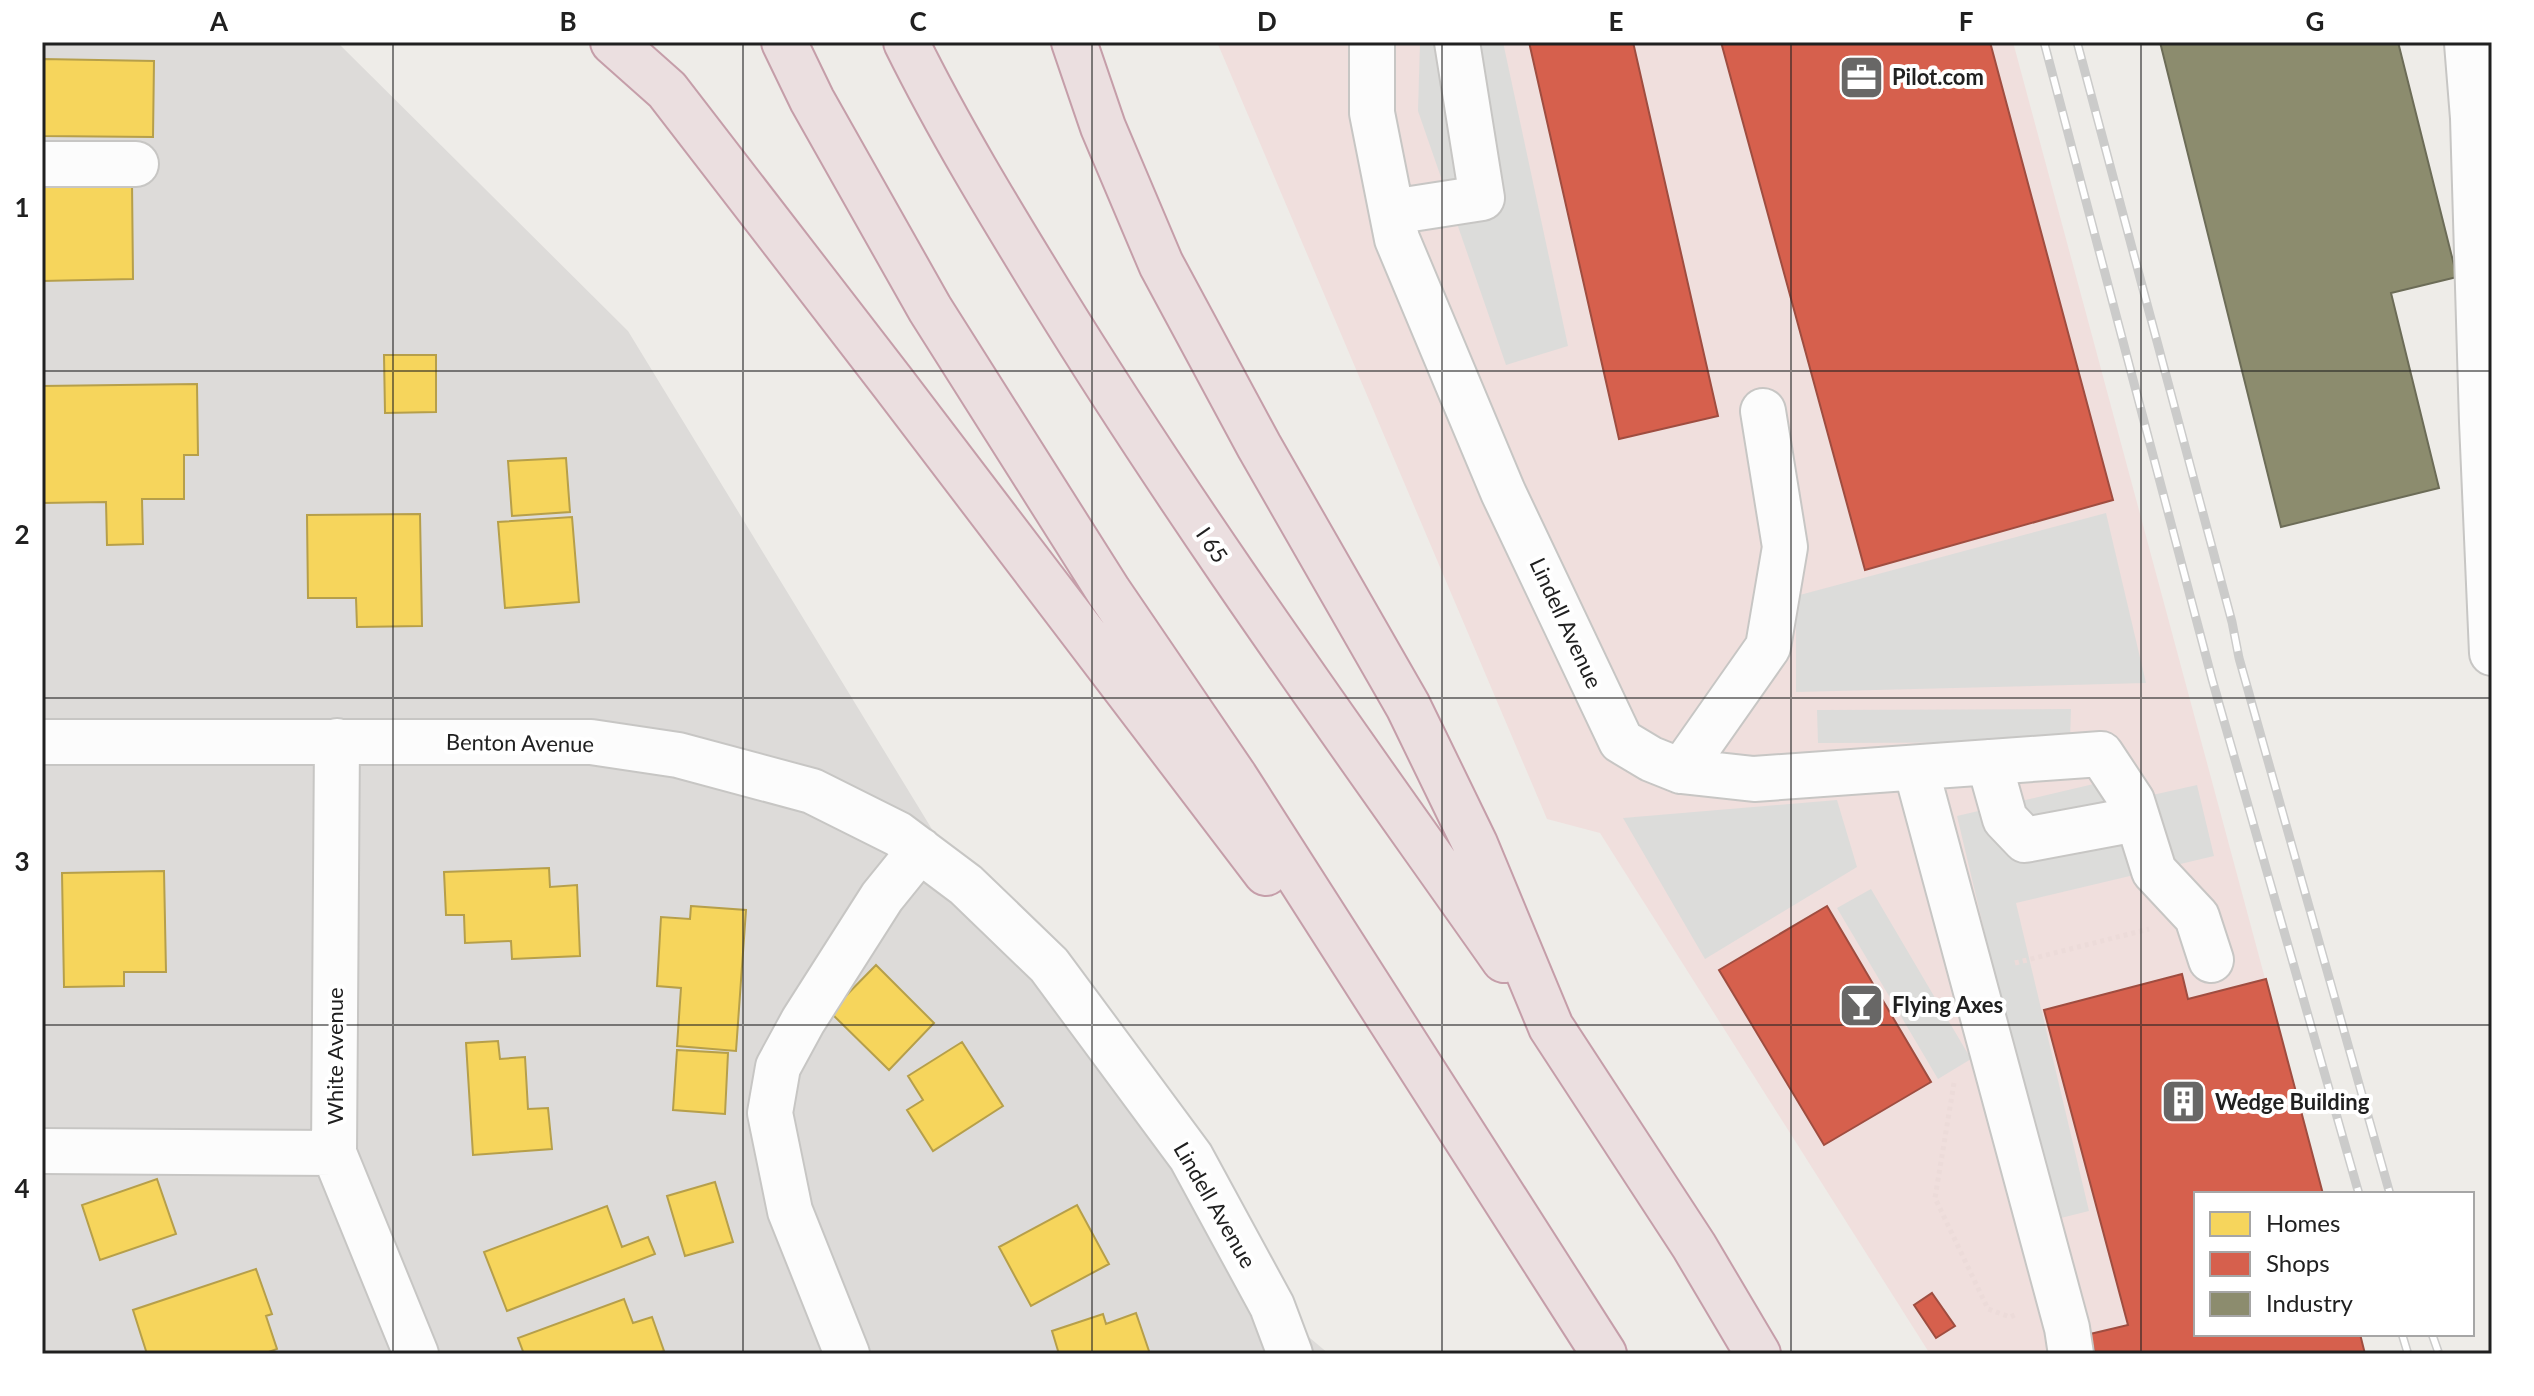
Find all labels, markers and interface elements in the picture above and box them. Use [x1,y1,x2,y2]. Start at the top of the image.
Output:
text: A [209,5,229,37]
text: B [559,5,577,37]
text: C [909,5,927,37]
text: D [1257,5,1277,37]
text: E [1609,5,1623,37]
text: F [1959,5,1973,37]
text: G [2306,5,2324,37]
office icon: Pilot.com [1837,53,1885,101]
place label: Pilot.com [1892,63,1984,90]
text: 1 [14,191,30,223]
text: 2 [14,518,30,550]
street label: I 65 [1191,522,1234,568]
street label: Lindell Avenue [1524,553,1608,692]
street label: Benton Avenue [446,728,594,757]
text: 3 [14,845,30,877]
bar icon: Flying Axes [1837,981,1885,1029]
street label: White Avenue [321,987,348,1125]
place label: Flying Axes [1892,991,2003,1018]
building icon: Wedge Building [2160,1078,2208,1126]
place label: Wedge Building [2215,1088,2370,1115]
street label: Lindell Avenue [1169,1137,1262,1273]
text: 4 [14,1172,30,1204]
legend [2194,1192,2474,1336]
text: Homes [2266,1208,2340,1237]
text: Shops [2266,1248,2330,1277]
text: Industry [2266,1288,2353,1317]

